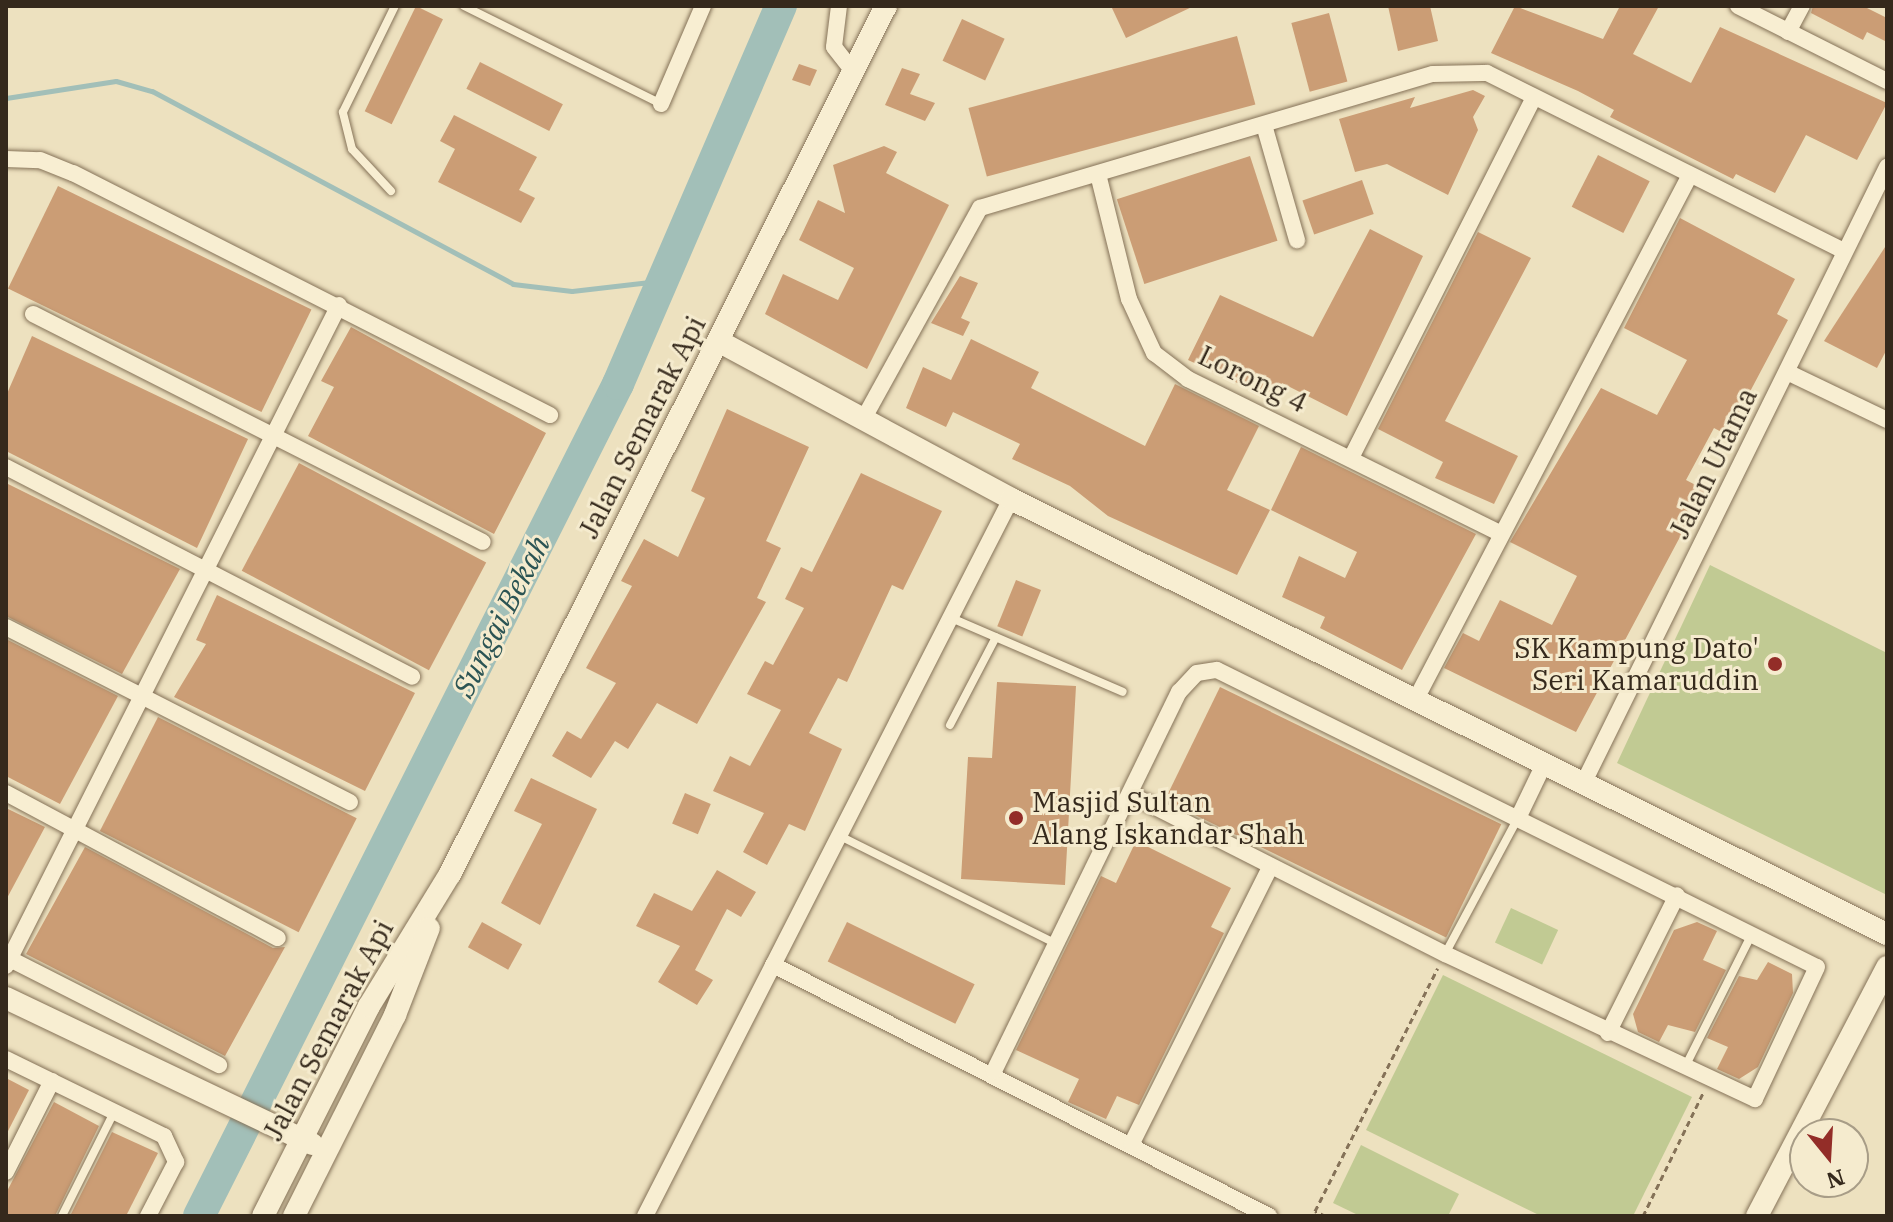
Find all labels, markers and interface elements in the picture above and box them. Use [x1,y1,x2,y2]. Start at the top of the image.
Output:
street label: Jalan Semarak Api [571,310,713,544]
street label: Lorong 4 [1193,338,1313,420]
street label: Jalan Utama [1662,382,1764,544]
water label: Sungai Bekah [445,529,557,703]
place label: SK Kampung Dato' Seri Kamaruddin [1514,631,1759,697]
marker: SK Kampung Dato' Seri Kamaruddin [1766,655,1784,673]
place label: Masjid Sultan Alang Iskandar Shah [1032,785,1305,851]
marker: Masjid Sultan Alang Iskandar Shah [1007,809,1025,827]
street label: Jalan Semarak Api [256,914,400,1146]
north arrow [1789,1118,1869,1198]
text: N [1823,1163,1849,1196]

